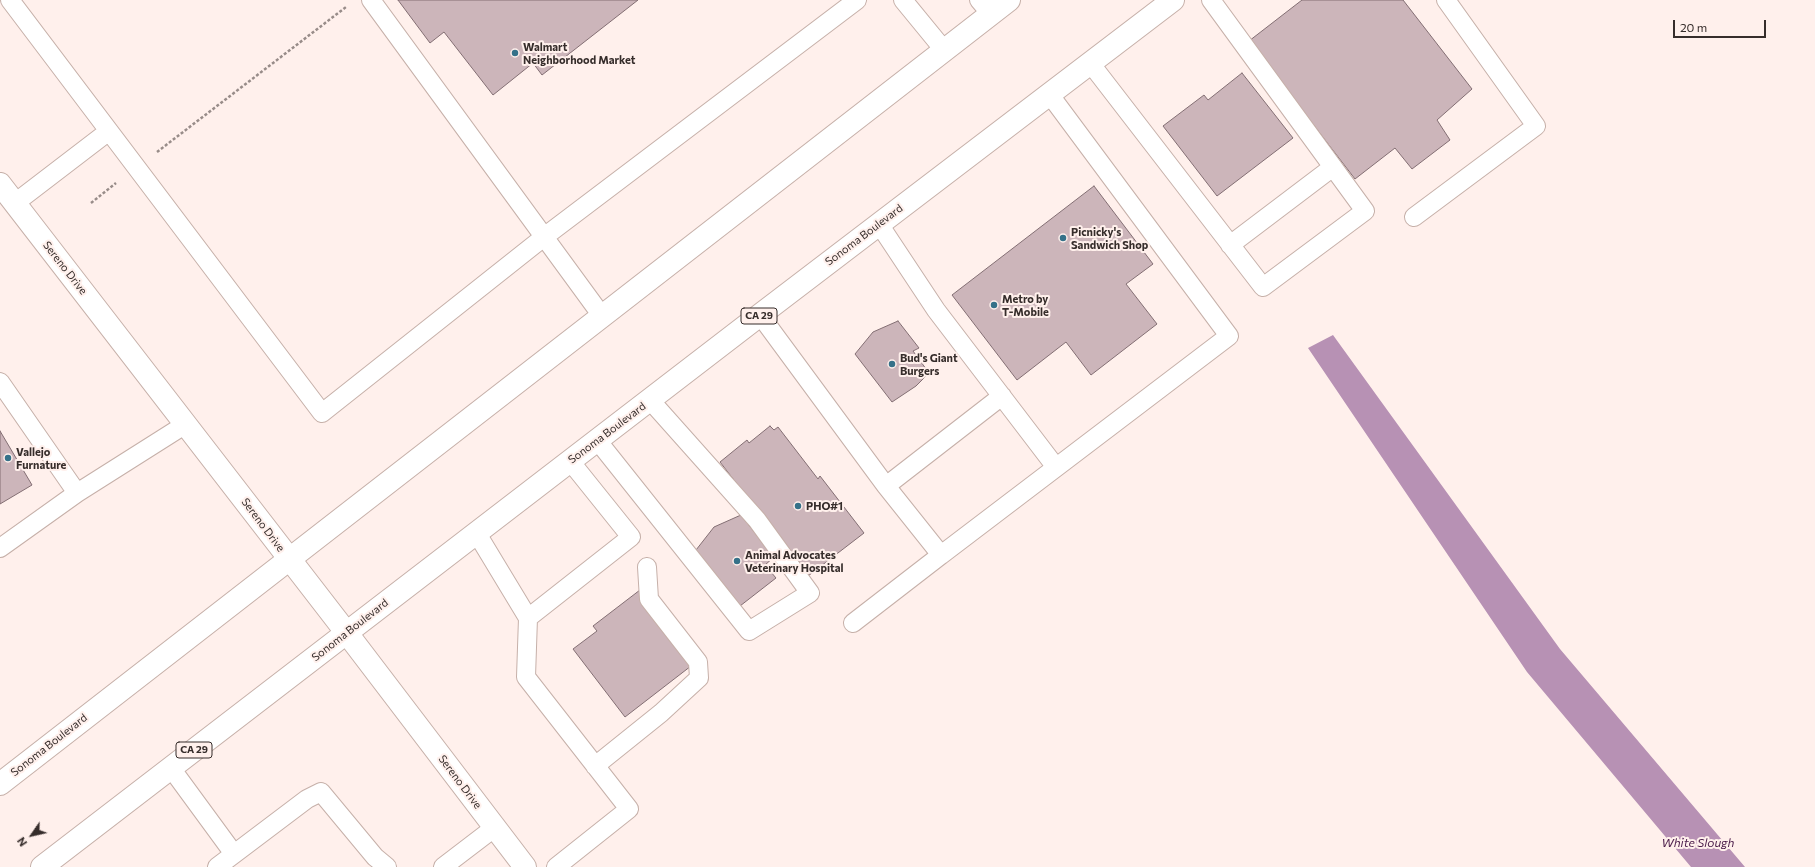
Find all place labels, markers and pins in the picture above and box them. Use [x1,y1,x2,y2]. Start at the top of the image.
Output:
place label: Walmart Neighborhood Market [523,40,635,66]
marker: Walmart Neighborhood Market [510,48,520,58]
place label: Picnicky's Sandwich Shop [1071,225,1148,251]
marker: Picnicky's Sandwich Shop [1058,233,1068,243]
place label: Metro by T-Mobile [1002,292,1049,318]
marker: Metro by T-Mobile [989,300,999,310]
place label: Bud's Giant Burgers [900,351,958,377]
marker: Bud's Giant Burgers [887,359,897,369]
place label: Vallejo Furnature [16,445,66,471]
marker: Vallejo Furnature [3,453,13,463]
place label: PHO#1 [806,499,843,513]
marker: PHO#1 [793,501,803,511]
place label: Animal Advocates Veterinary Hospital [745,548,843,574]
marker: Animal Advocates Veterinary Hospital [732,556,742,566]

